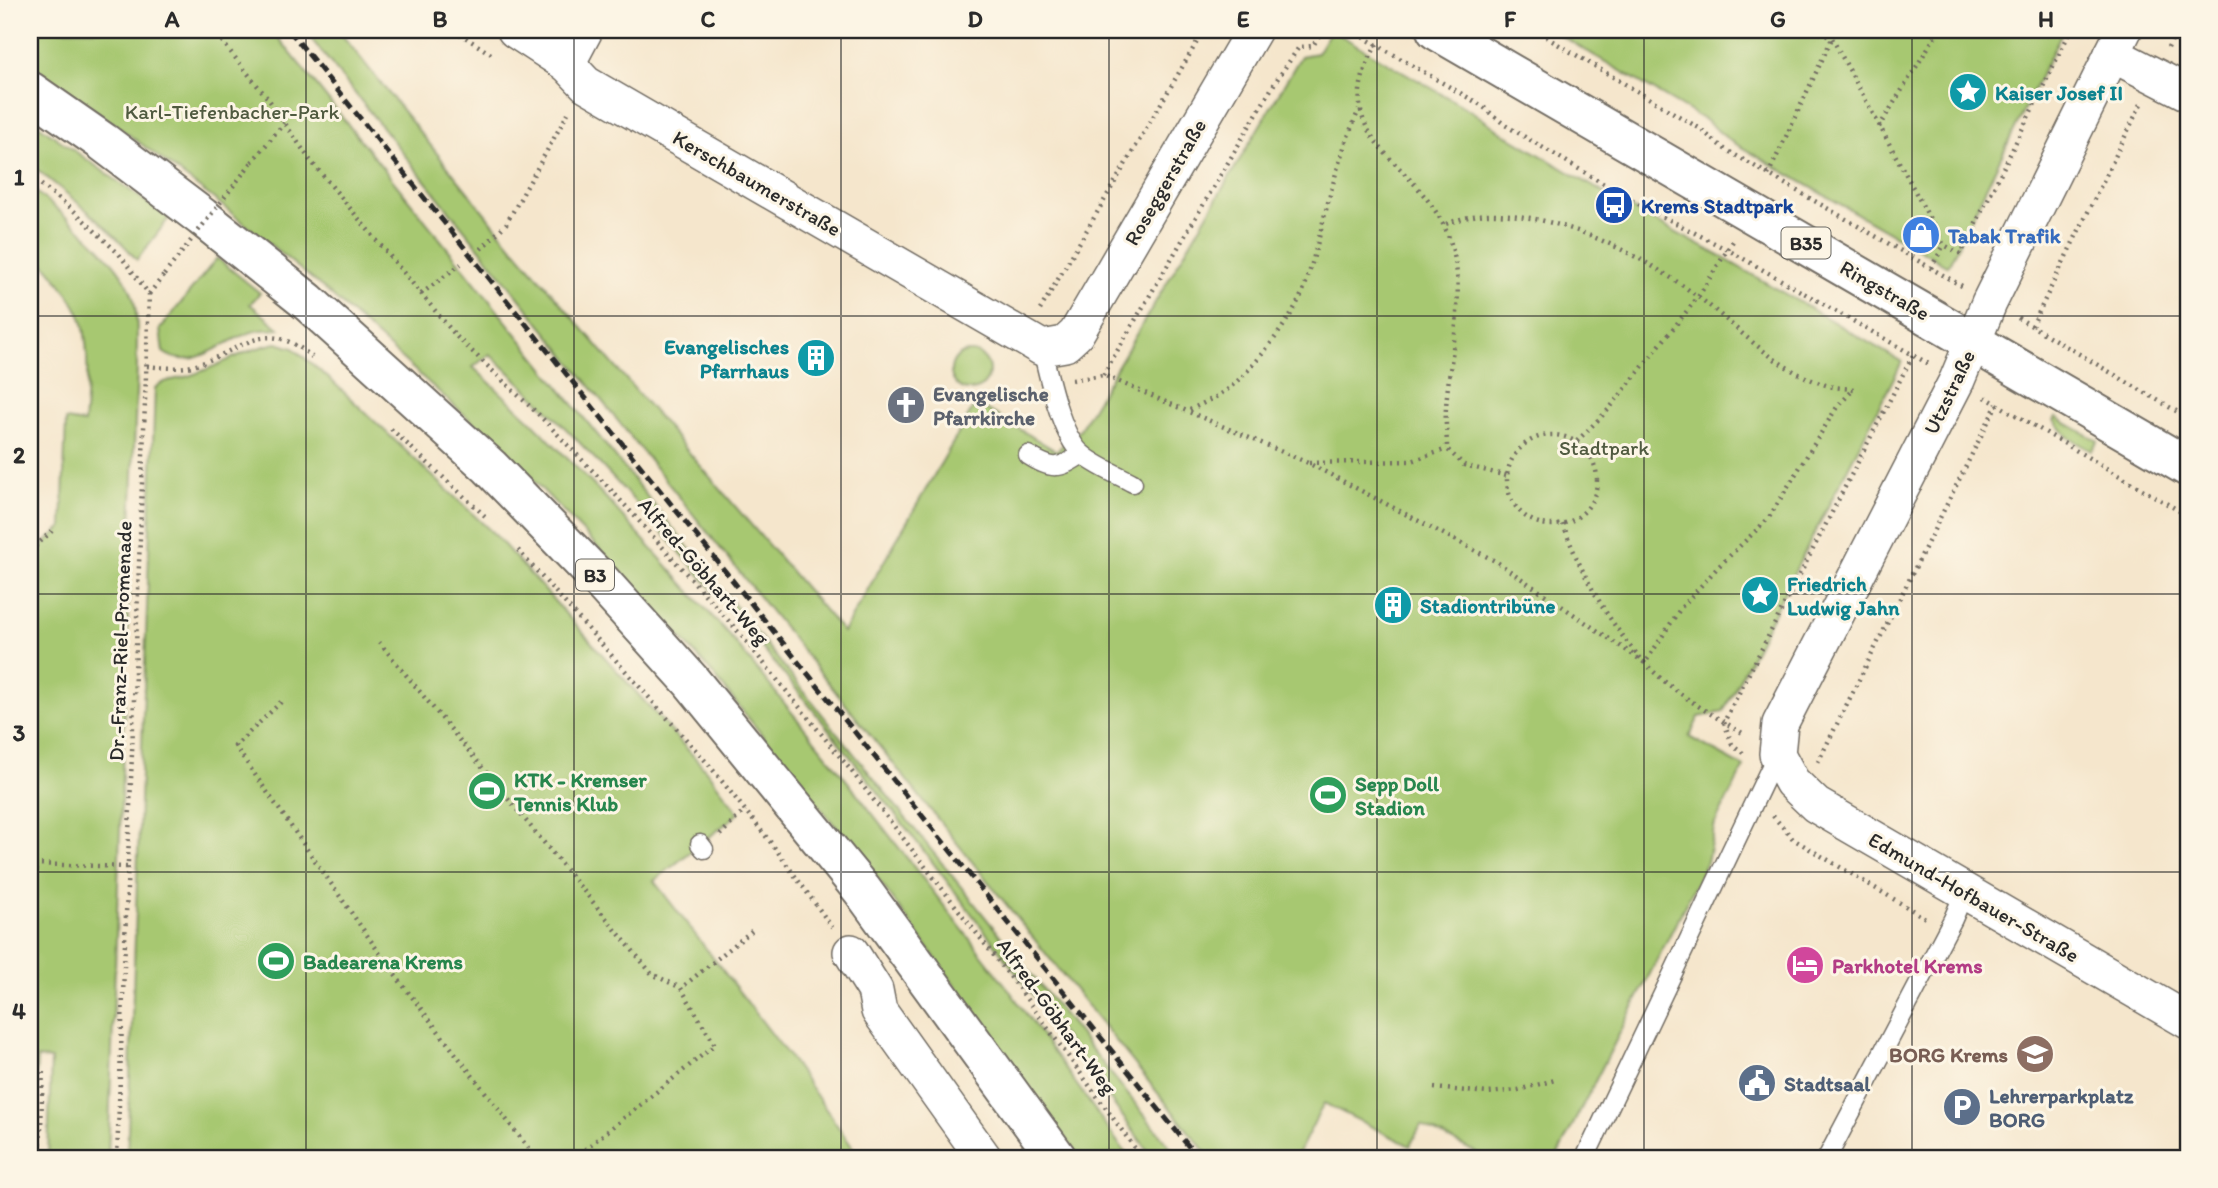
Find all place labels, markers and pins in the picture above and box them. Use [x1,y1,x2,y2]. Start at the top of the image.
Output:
place icon: Kaiser Josef II [1947,71,1989,113]
place label: Kaiser Josef II [1995,80,2123,105]
bus stop icon: Krems Stadtpark [1593,184,1635,226]
place label: Krems Stadtpark [1641,193,1795,219]
shop icon: Tabak Trafik [1900,214,1942,256]
place label: Tabak Trafik [1947,223,2062,248]
place label: Evangelisches Pfarrhaus [664,334,789,383]
building icon: Evangelisches Pfarrhaus [795,337,837,379]
place label: Evangelische Pfarrkirche [933,381,1049,430]
church icon: Evangelische Pfarrkirche [885,384,927,426]
place label: Friedrich Ludwig Jahn [1787,571,1900,621]
place icon: Friedrich Ludwig Jahn [1739,574,1781,616]
building icon: Stadiontribüne [1372,584,1414,626]
place label: Stadiontribüne [1420,593,1555,618]
place label: KTK - Kremser Tennis Klub [513,767,647,816]
sports icon: KTK - Kremser Tennis Klub [466,770,508,812]
place label: Sepp Doll Stadion [1355,771,1440,820]
sports icon: Sepp Doll Stadion [1307,774,1349,816]
sports icon: Badearena Krems [255,940,297,982]
hotel icon: Parkhotel Krems [1784,944,1826,986]
place label: Badearena Krems [303,949,463,974]
place label: Parkhotel Krems [1832,953,1983,978]
school or university icon: BORG Krems [2014,1033,2056,1075]
place label: BORG Krems [1889,1042,2008,1067]
public building icon: Stadtsaal [1736,1062,1778,1104]
place label: Stadtsaal [1784,1071,1871,1096]
place label: Lehrerparkplatz BORG [1989,1083,2134,1132]
parking icon: Lehrerparkplatz BORG [1941,1086,1983,1128]

